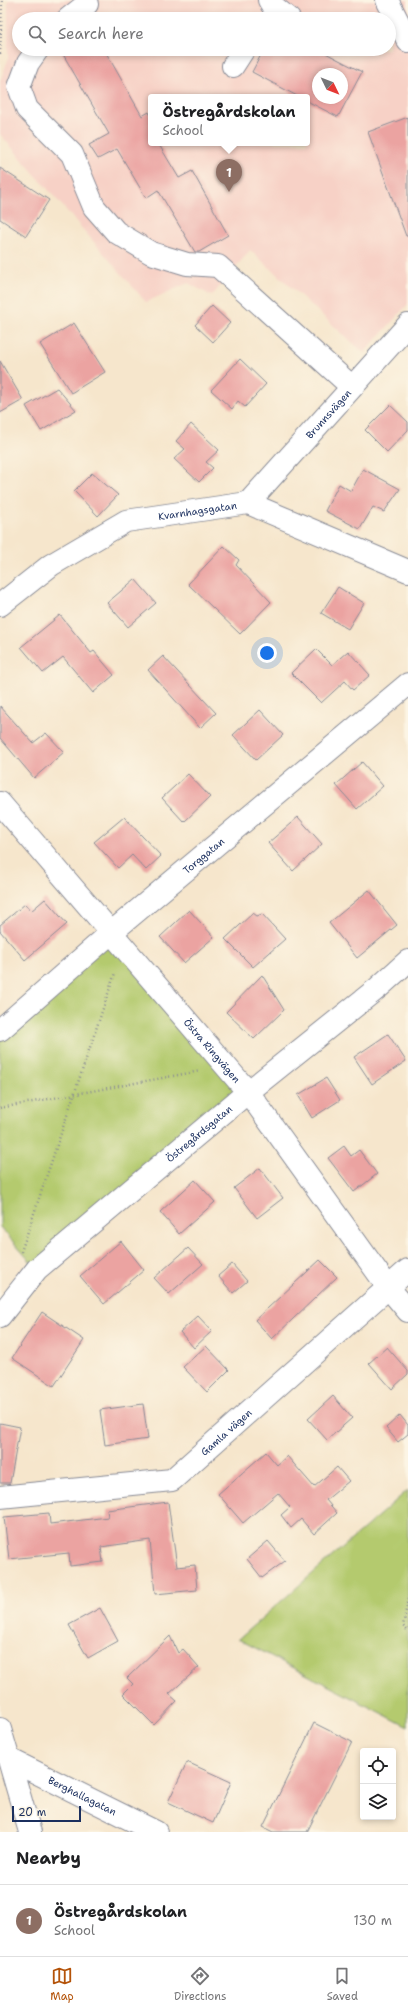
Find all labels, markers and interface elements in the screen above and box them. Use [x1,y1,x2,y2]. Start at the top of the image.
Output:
search box [12,12,396,56]
icon: search [26,23,48,45]
text: Search here [58,24,144,44]
north arrow [312,68,348,104]
popup [148,94,310,146]
text: Östregårdskolan [162,102,296,122]
text: School [162,122,203,139]
pin: 1 [216,159,242,192]
street label: Brunnsvägen [303,386,354,441]
street label: Kvarnhagsgatan [157,498,238,523]
your location [257,643,277,663]
street label: Torggatan [180,834,227,877]
street label: Östra Ringvägen [181,1016,243,1085]
street label: Östregårdsgatan [163,1102,234,1165]
street label: Gamla vägen [198,1406,254,1458]
map controls [360,1748,396,1820]
button: locate [360,1748,396,1784]
street label: Berghallagatan [46,1773,119,1818]
button: layers [360,1784,396,1820]
scale bar [12,1804,81,1823]
text: 20 m [18,1805,46,1820]
text: Nearby [16,1847,81,1869]
text: Östregårdskolan [54,1902,187,1922]
text: 1 [26,1912,32,1929]
text: 130 m [354,1912,392,1929]
text: School [54,1922,95,1939]
tab: Map [50,1965,74,2004]
tab: Directions [174,1965,226,2004]
tab: Saved [327,1965,358,2004]

